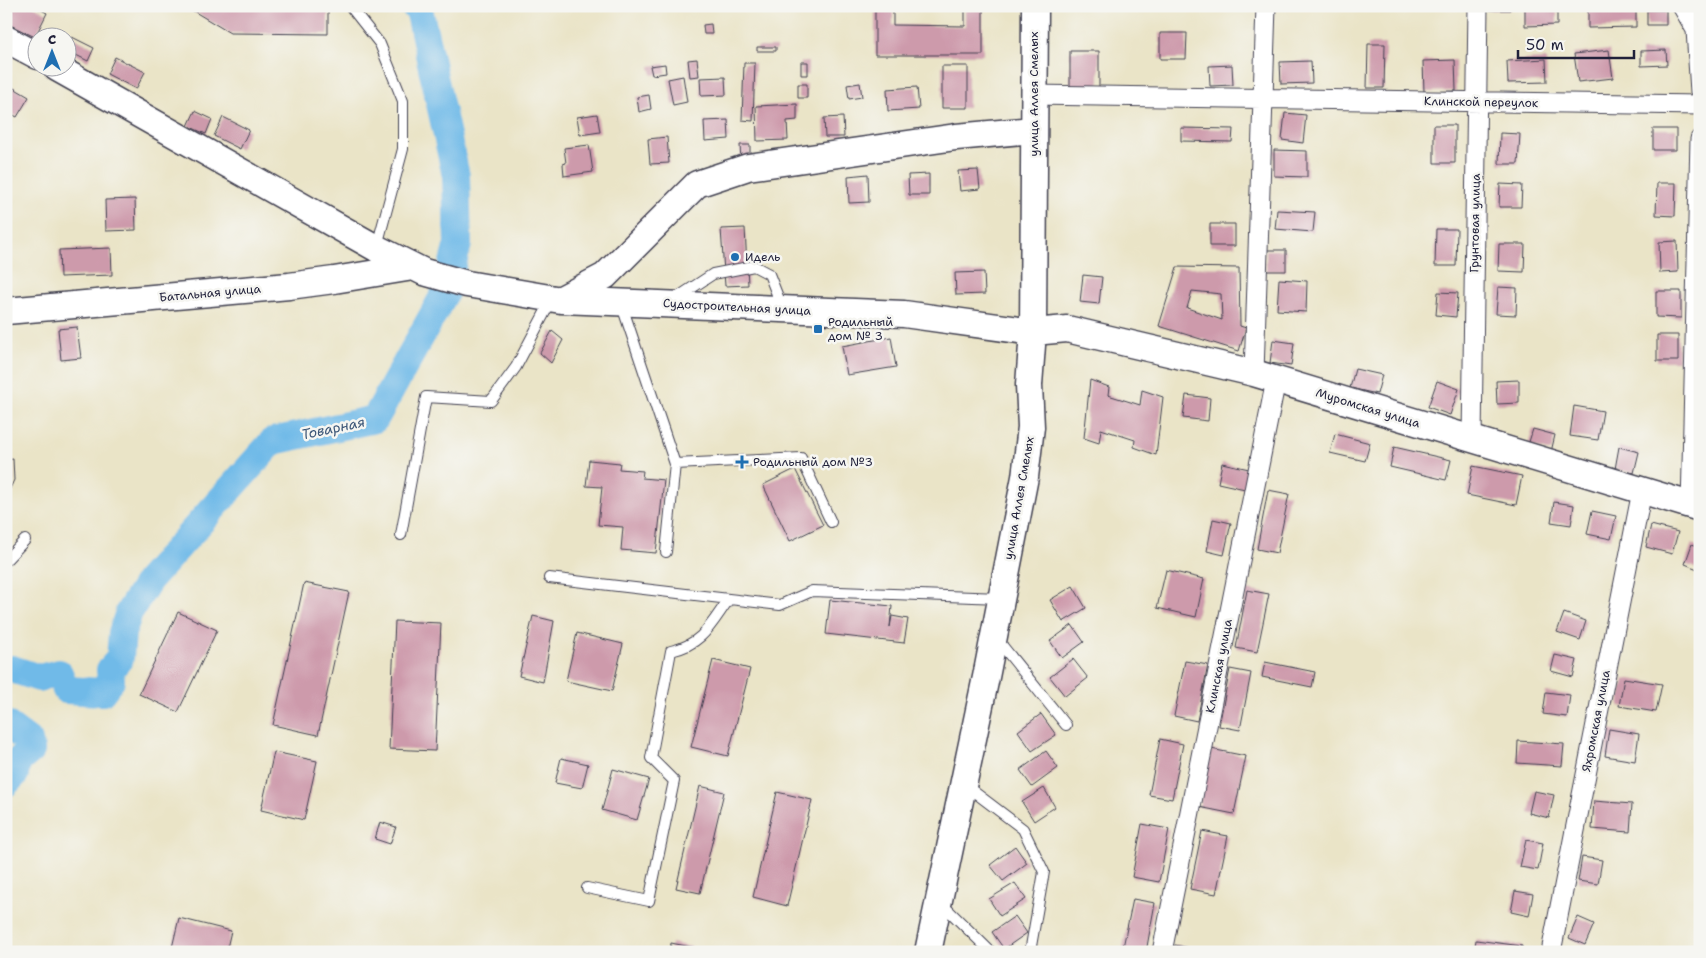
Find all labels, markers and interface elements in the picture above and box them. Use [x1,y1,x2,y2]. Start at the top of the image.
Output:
north arrow [28,28,78,78]
scale bar [1518,28,1635,60]
text: С [48,30,56,48]
street label: улица Аллея Смелых [1026,32,1042,156]
text: 50 m [1526,35,1564,55]
street label: Клинской переулок [1424,93,1539,111]
street label: Грунтовая улица [1466,173,1484,273]
place label: Идель [745,249,780,265]
marker: Идель [729,251,741,263]
street label: Батальная улица [159,281,262,305]
street label: Судостроительная улица [663,295,812,319]
place label: Родильный дом № 3 [828,314,893,344]
marker: Родильный дом № 3 [812,323,824,335]
street label: Муромская улица [1314,385,1423,432]
water label: Товарная [300,412,367,443]
street label: улица Аллея Смелых [1000,435,1038,561]
place label: Родильный дом №3 [753,454,873,470]
marker: Родильный дом №3 [735,455,749,469]
street label: Клинская улица [1202,617,1236,714]
street label: Яхромская улица [1578,668,1614,773]

